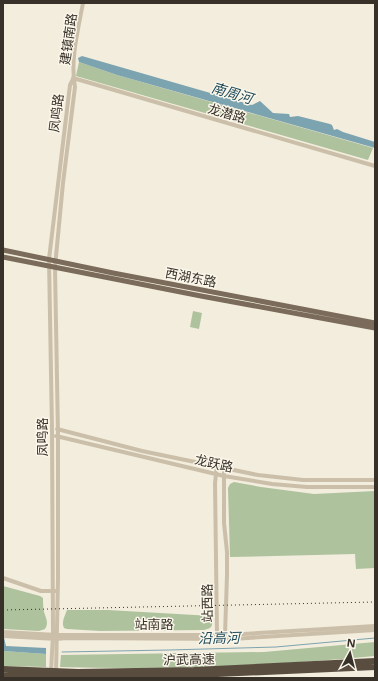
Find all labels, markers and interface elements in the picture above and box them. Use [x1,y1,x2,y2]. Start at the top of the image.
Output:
street label: 建镇南路 [55,12,81,66]
water label: 南周河 [209,77,258,109]
street label: 凤鸣路 [45,93,67,133]
street label: 龙潜路 [206,99,248,127]
street label: 西湖东路 [164,263,218,291]
street label: 凤鸣路 [33,417,51,457]
street label: 龙跃路 [193,450,235,476]
street label: 站西路 [198,583,216,623]
street label: 站南路 [134,615,174,633]
water label: 沿高河 [198,628,243,647]
north arrow [330,633,370,673]
text: N [346,635,357,651]
street label: 沪武高速 [163,650,215,668]

